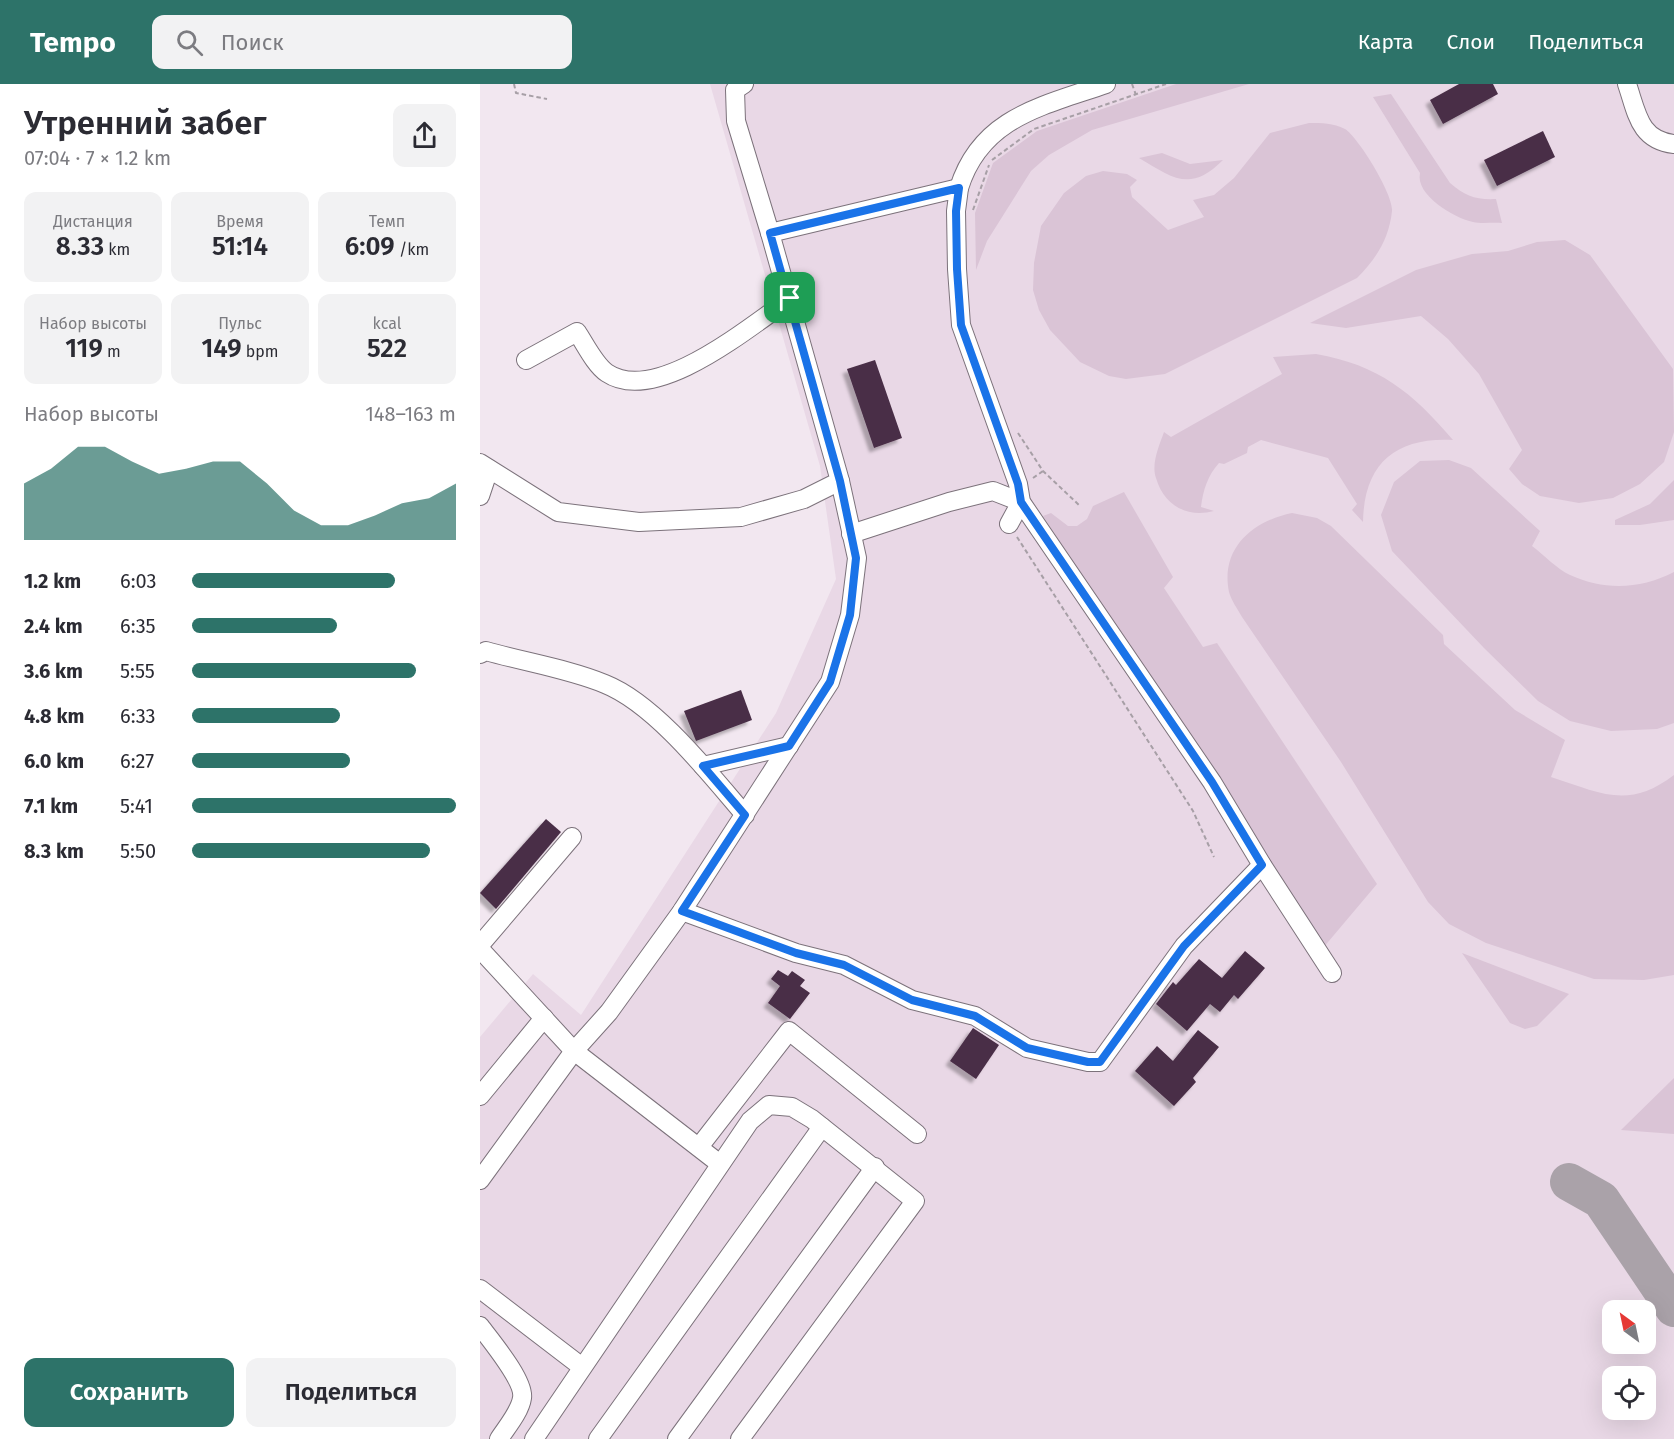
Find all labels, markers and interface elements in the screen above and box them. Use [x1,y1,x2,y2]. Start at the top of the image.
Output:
search box [152,15,572,69]
text: Tempo [30,26,116,59]
icon: search [173,26,206,59]
text: Поиск [221,29,284,56]
text: Карта [1358,29,1414,55]
text: Слои [1447,29,1495,55]
text: Поделиться [1528,29,1644,55]
text: Утренний забег [24,103,267,143]
button: share [393,104,456,167]
text: 07:04 · 7 × 1.2 km [24,146,171,170]
text: Дистанция [53,212,133,231]
text: Время [216,212,264,231]
text: Темп [369,212,405,231]
text: 8.33 [56,231,104,262]
text: 51:14 [212,231,268,262]
text: 6:09 [345,231,395,262]
text: km [104,240,130,259]
text: /km [395,240,429,259]
pin [764,272,815,323]
icon: arrive [773,281,806,314]
text: Набор высоты [39,314,147,333]
text: Пульс [218,314,262,333]
text: kcal [373,314,401,333]
text: 119 [65,333,103,364]
text: 149 [201,333,242,364]
text: 522 [367,333,407,364]
text: m [103,342,121,361]
text: bpm [242,342,279,361]
text: Набор высоты [24,402,159,426]
text: 148–163 m [365,402,456,426]
text: 1.2 km [24,569,81,593]
text: 6:03 [120,569,156,593]
text: 2.4 km [24,614,83,638]
text: 6:35 [120,614,156,638]
text: 3.6 km [24,659,83,683]
text: 5:55 [120,659,155,683]
text: 4.8 km [24,704,84,728]
text: 6:33 [120,704,156,728]
text: 6.0 km [24,749,84,773]
text: 6:27 [120,749,154,773]
text: 7.1 km [24,794,78,818]
text: 5:41 [120,794,153,818]
text: 8.3 km [24,839,84,863]
text: 5:50 [120,839,156,863]
north arrow [1602,1300,1656,1354]
map controls [1602,1300,1656,1420]
button: Сохранить [24,1358,234,1427]
button: Поделиться [246,1358,456,1427]
button: locate [1602,1366,1656,1420]

